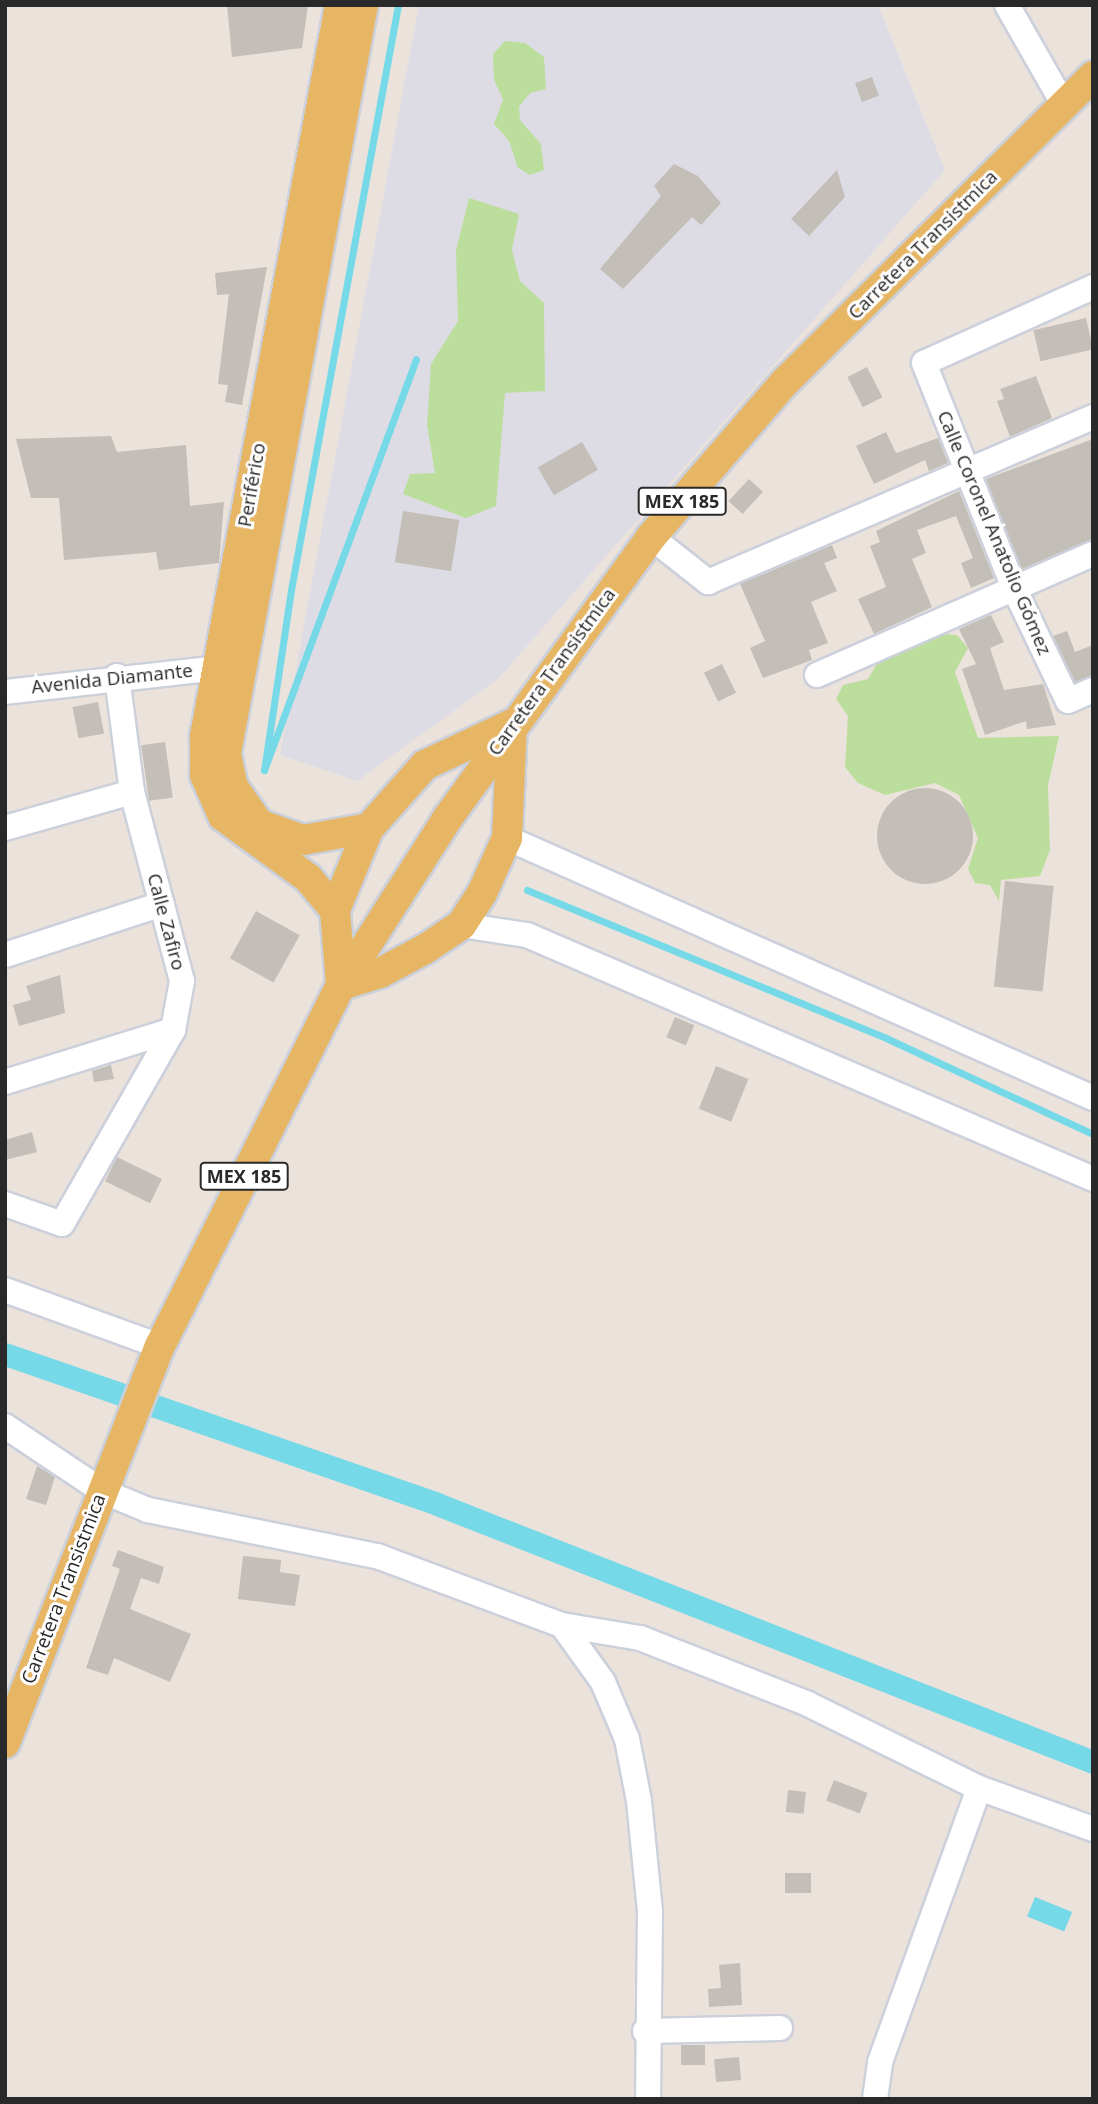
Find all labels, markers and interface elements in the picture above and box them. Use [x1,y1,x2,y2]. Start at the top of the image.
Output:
street label: Carretera Transistmica [844,166,1002,324]
street label: Calle Coronel Anatolio Gómez [932,407,1056,659]
street label: Periférico [233,441,271,529]
road number: MEX 185 [636,486,728,516]
street label: Carretera Transistmica [484,584,620,760]
street label: Avenida Diamante [30,659,194,699]
street label: Calle Zafiro [142,871,190,973]
road number: MEX 185 [198,1162,290,1190]
street label: Carretera Transistmica [17,1491,111,1687]

